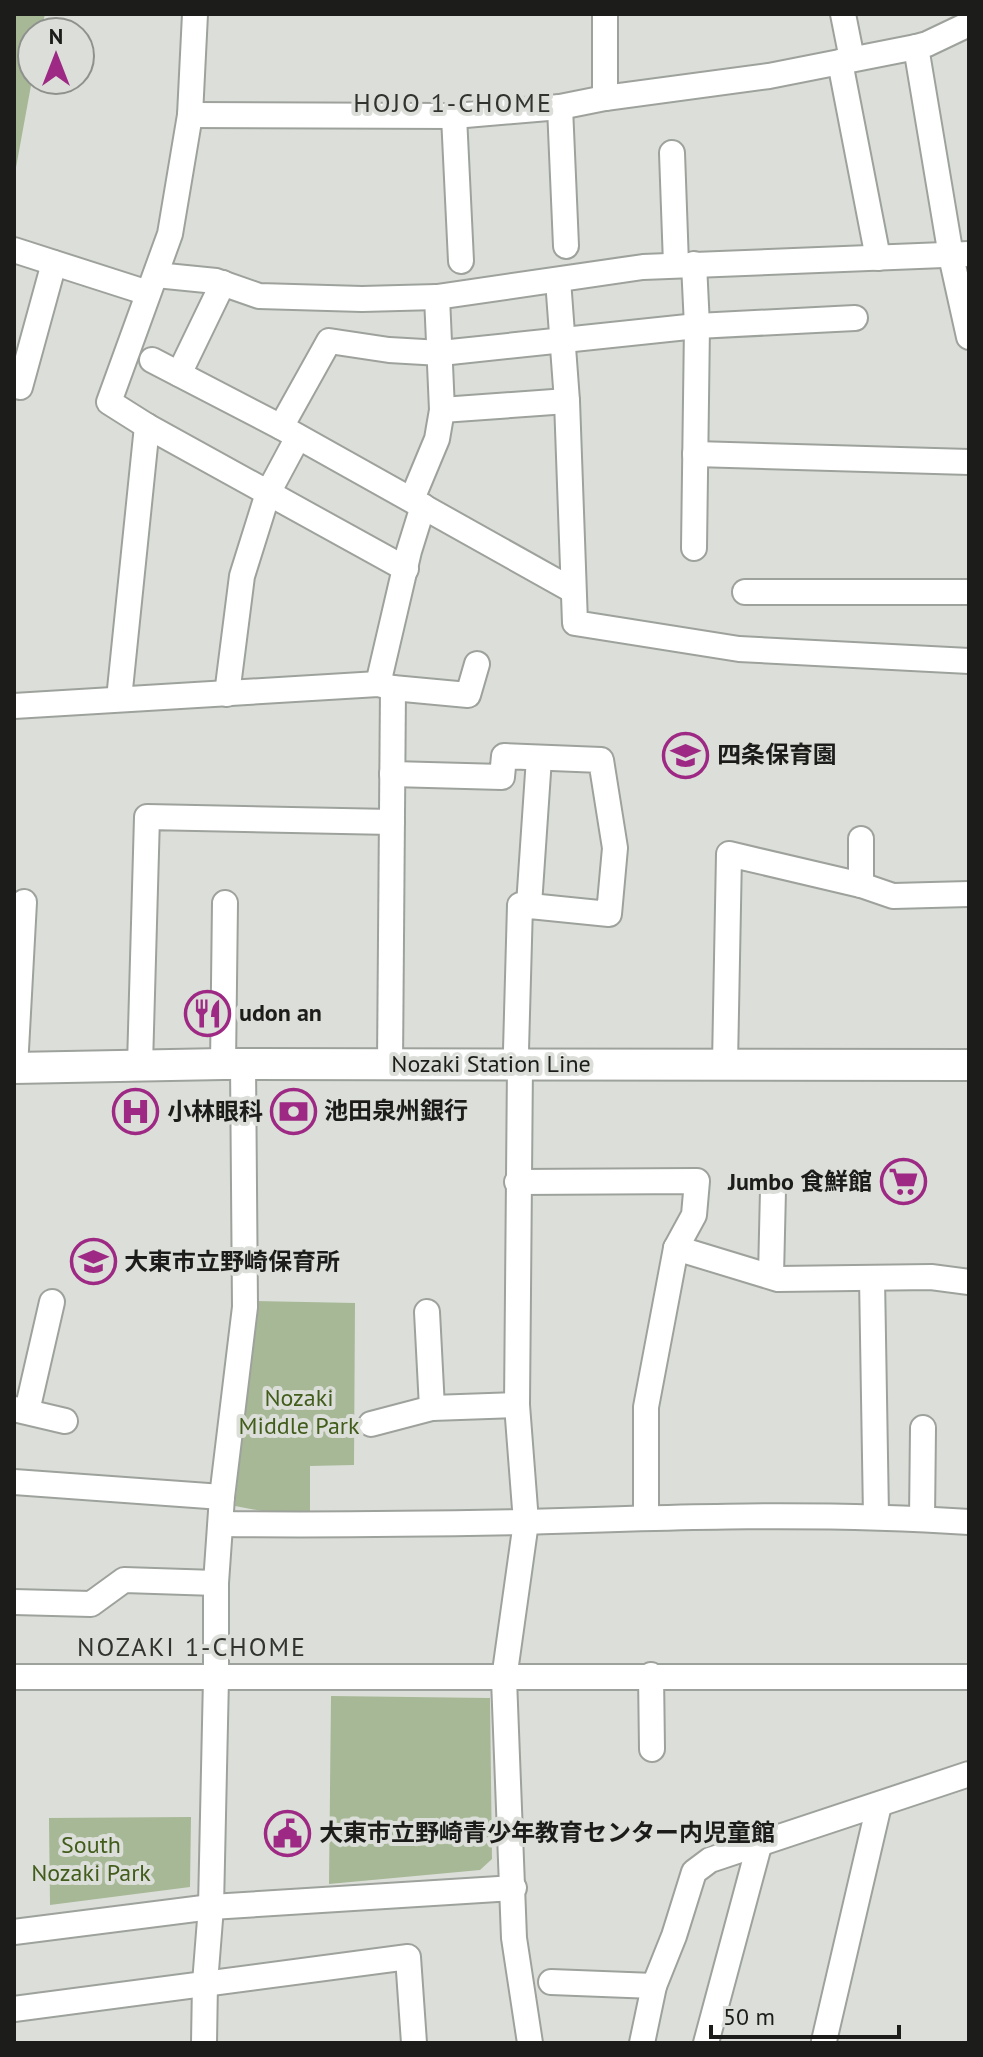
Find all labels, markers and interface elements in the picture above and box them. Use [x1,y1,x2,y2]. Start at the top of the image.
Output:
north arrow [16,16,96,96]
text: N [49,22,63,50]
district label: HOJO 1-CHOME [353,86,553,119]
school or university icon: 四条保育園 [662,731,710,779]
place label: 四条保育園 [717,739,837,770]
restaurant icon: udon an [184,989,232,1037]
place label: udon an [239,997,322,1028]
street label: Nozaki Station Line [391,1048,591,1079]
bank icon: 池田泉州銀行 [269,1087,317,1135]
hospital icon: 小林眼科 [112,1088,160,1136]
place label: 池田泉州銀行 [324,1095,468,1126]
place label: 小林眼科 [167,1096,263,1127]
supermarket icon: Jumbo 食鮮館 [879,1158,927,1206]
place label: Jumbo 食鮮館 [727,1166,872,1197]
school or university icon: 大東市立野崎保育所 [69,1238,117,1286]
place label: 大東市立野崎保育所 [124,1246,340,1277]
park label: Nozaki Middle Park [239,1382,360,1441]
district label: NOZAKI 1-CHOME [77,1630,307,1663]
public building icon: 大東市立野崎青少年教育センター内児童館 [264,1809,312,1857]
place label: 大東市立野崎青少年教育センター内児童館 [319,1817,775,1848]
park label: South Nozaki Park [31,1829,151,1888]
scale bar [711,1989,899,2039]
text: 50 m [723,2001,775,2032]

